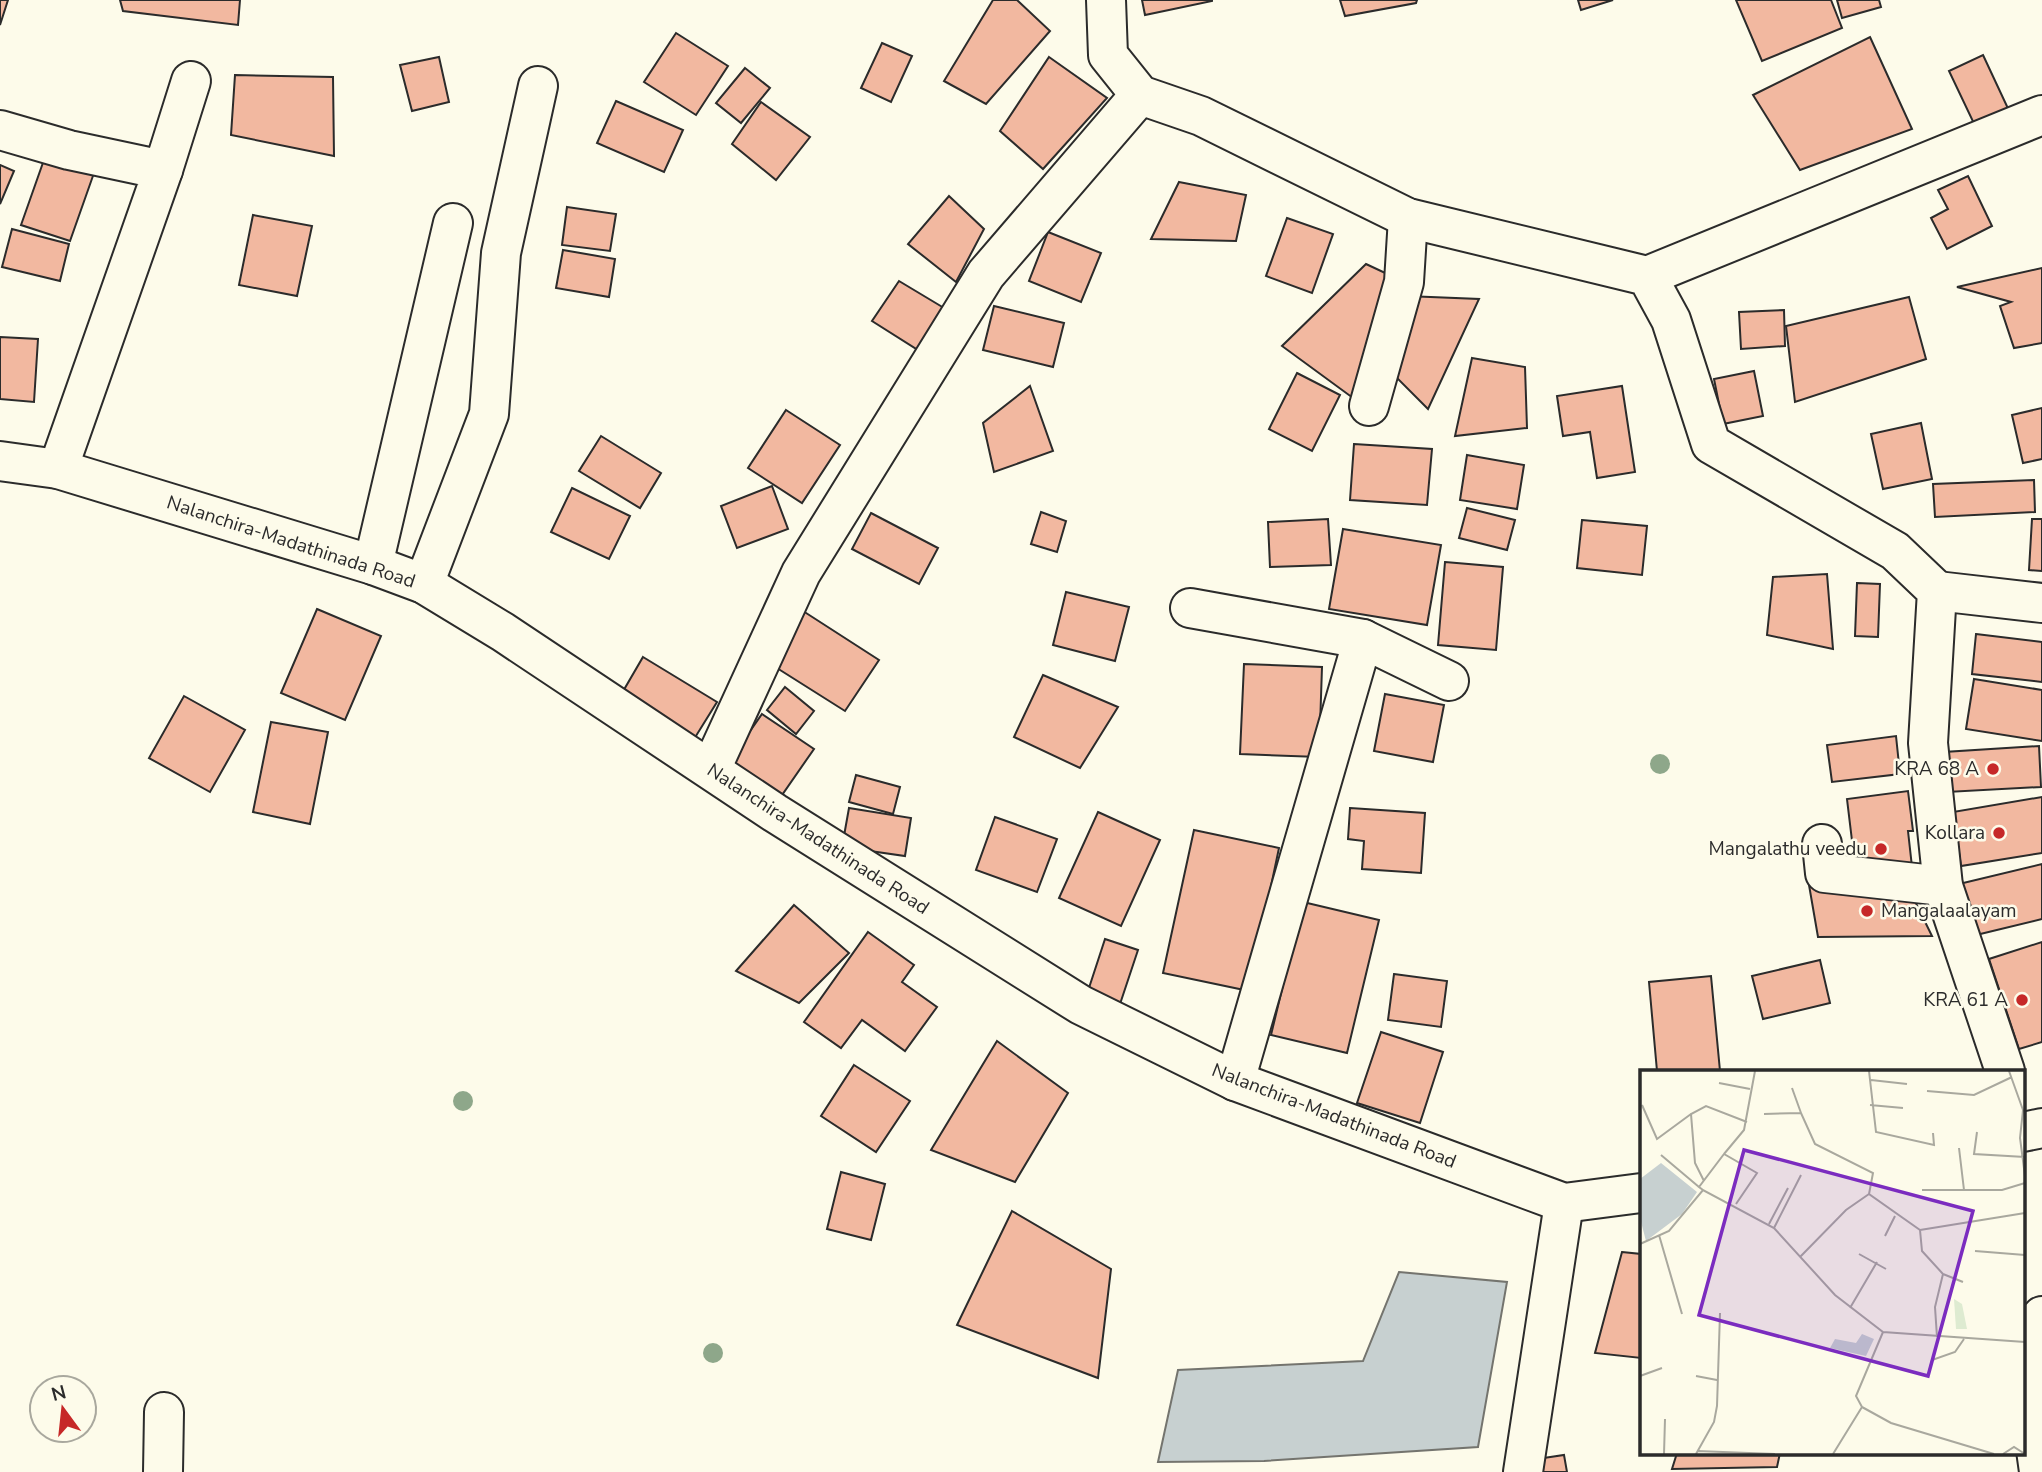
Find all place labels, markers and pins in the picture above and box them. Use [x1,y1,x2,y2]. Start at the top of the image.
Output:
place label: KRA 68 A [1894,756,1979,782]
marker: KRA 68 A [1985,761,2001,777]
place label: Kollara [1925,820,1985,846]
marker: Kollara [1991,825,2007,841]
place label: Mangalathu veedu [1708,836,1867,862]
marker: Mangalathu veedu [1873,841,1889,857]
place label: Mangalaalayam [1881,898,2017,924]
marker: Mangalaalayam [1859,903,1875,919]
place label: KRA 61 A [1923,987,2008,1013]
marker: KRA 61 A [2014,992,2030,1008]

